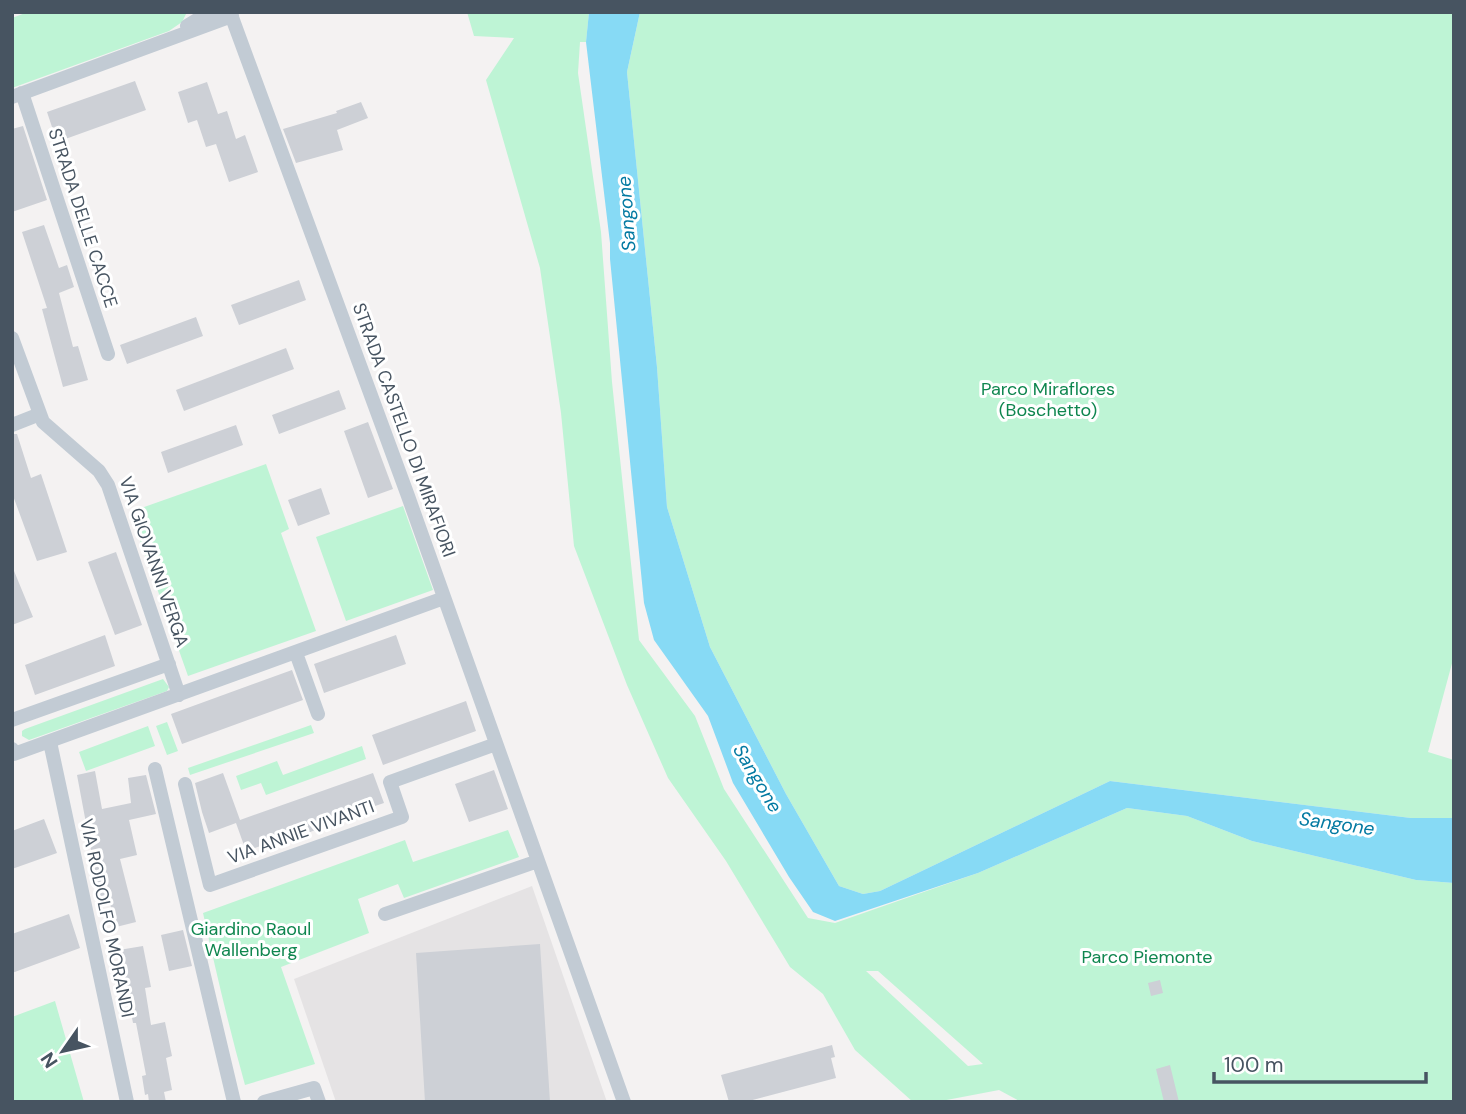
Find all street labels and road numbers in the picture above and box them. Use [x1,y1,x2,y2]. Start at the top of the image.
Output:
street label: STRADA DELLE CACCE [43,125,123,311]
street label: STRADA CASTELLO DI MIRAFIORI [347,300,461,560]
street label: VIA GIOVANNI VERGA [114,474,194,651]
street label: VIA ANNIE VIVANTI [224,794,378,870]
street label: VIA RODOLFO MORANDI [74,816,140,1020]

